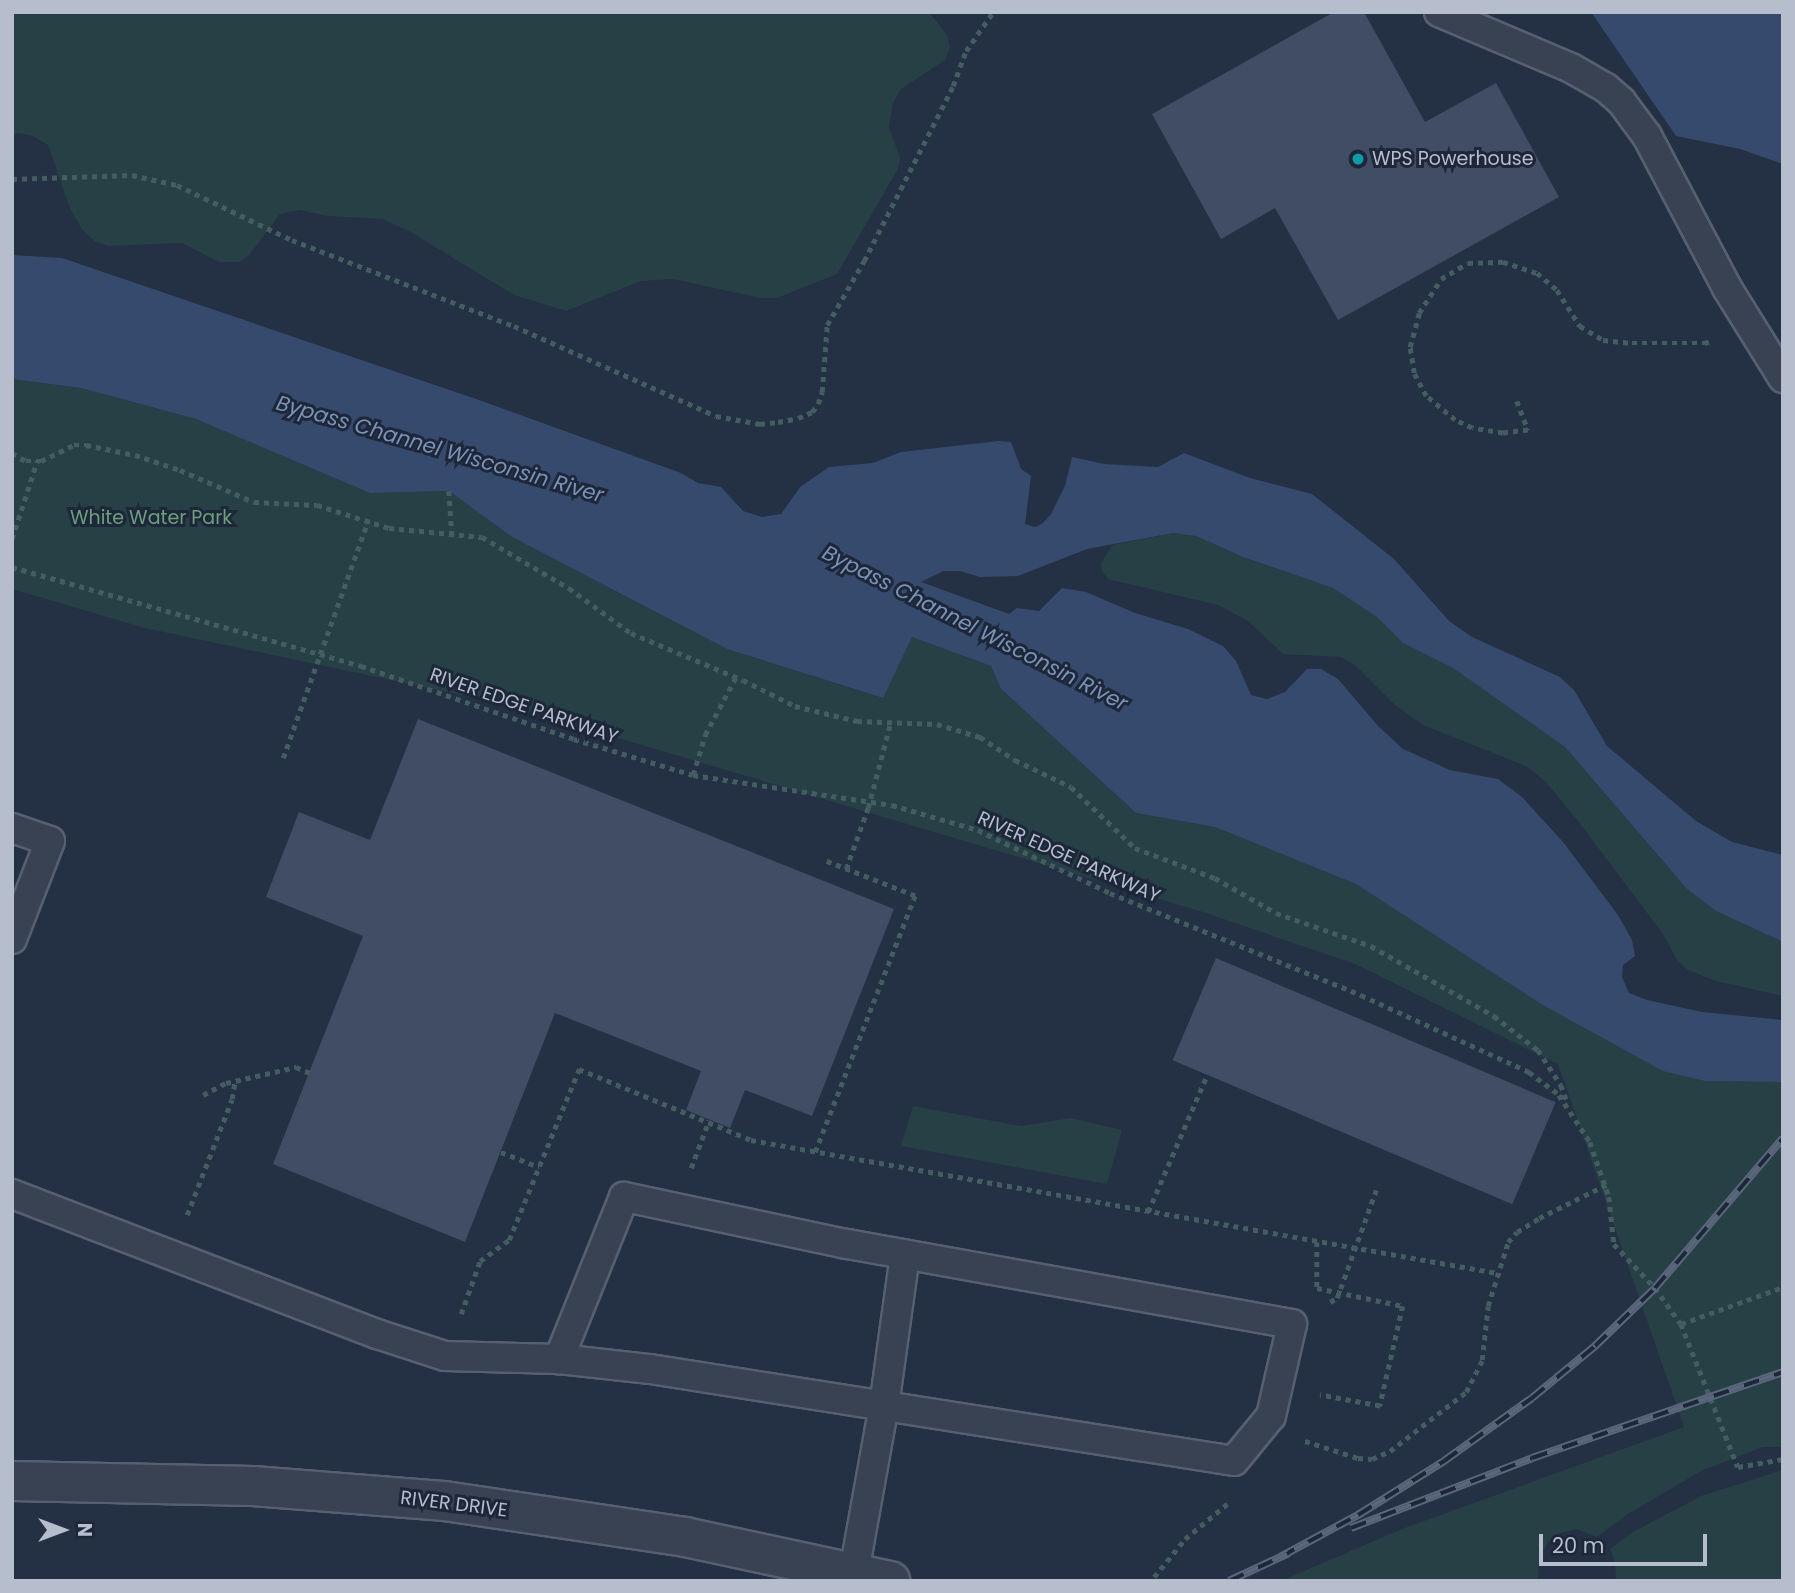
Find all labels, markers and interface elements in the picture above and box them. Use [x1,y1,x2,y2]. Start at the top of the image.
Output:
place label: WPS Powerhouse [1372,148,1534,170]
marker: WPS Powerhouse [1350,151,1366,167]
water label: Bypass Channel Wisconsin River [274,390,606,508]
park label: White Water Park [70,507,232,529]
water label: Bypass Channel Wisconsin River [818,540,1132,716]
street label: RIVER EDGE PARKWAY [427,663,621,749]
street label: RIVER EDGE PARKWAY [974,806,1164,908]
street label: RIVER DRIVE [399,1486,509,1522]
north arrow [28,1495,98,1565]
scale bar [1543,1520,1711,1564]
text: N [71,1523,98,1537]
text: 20 m [1552,1531,1605,1560]

